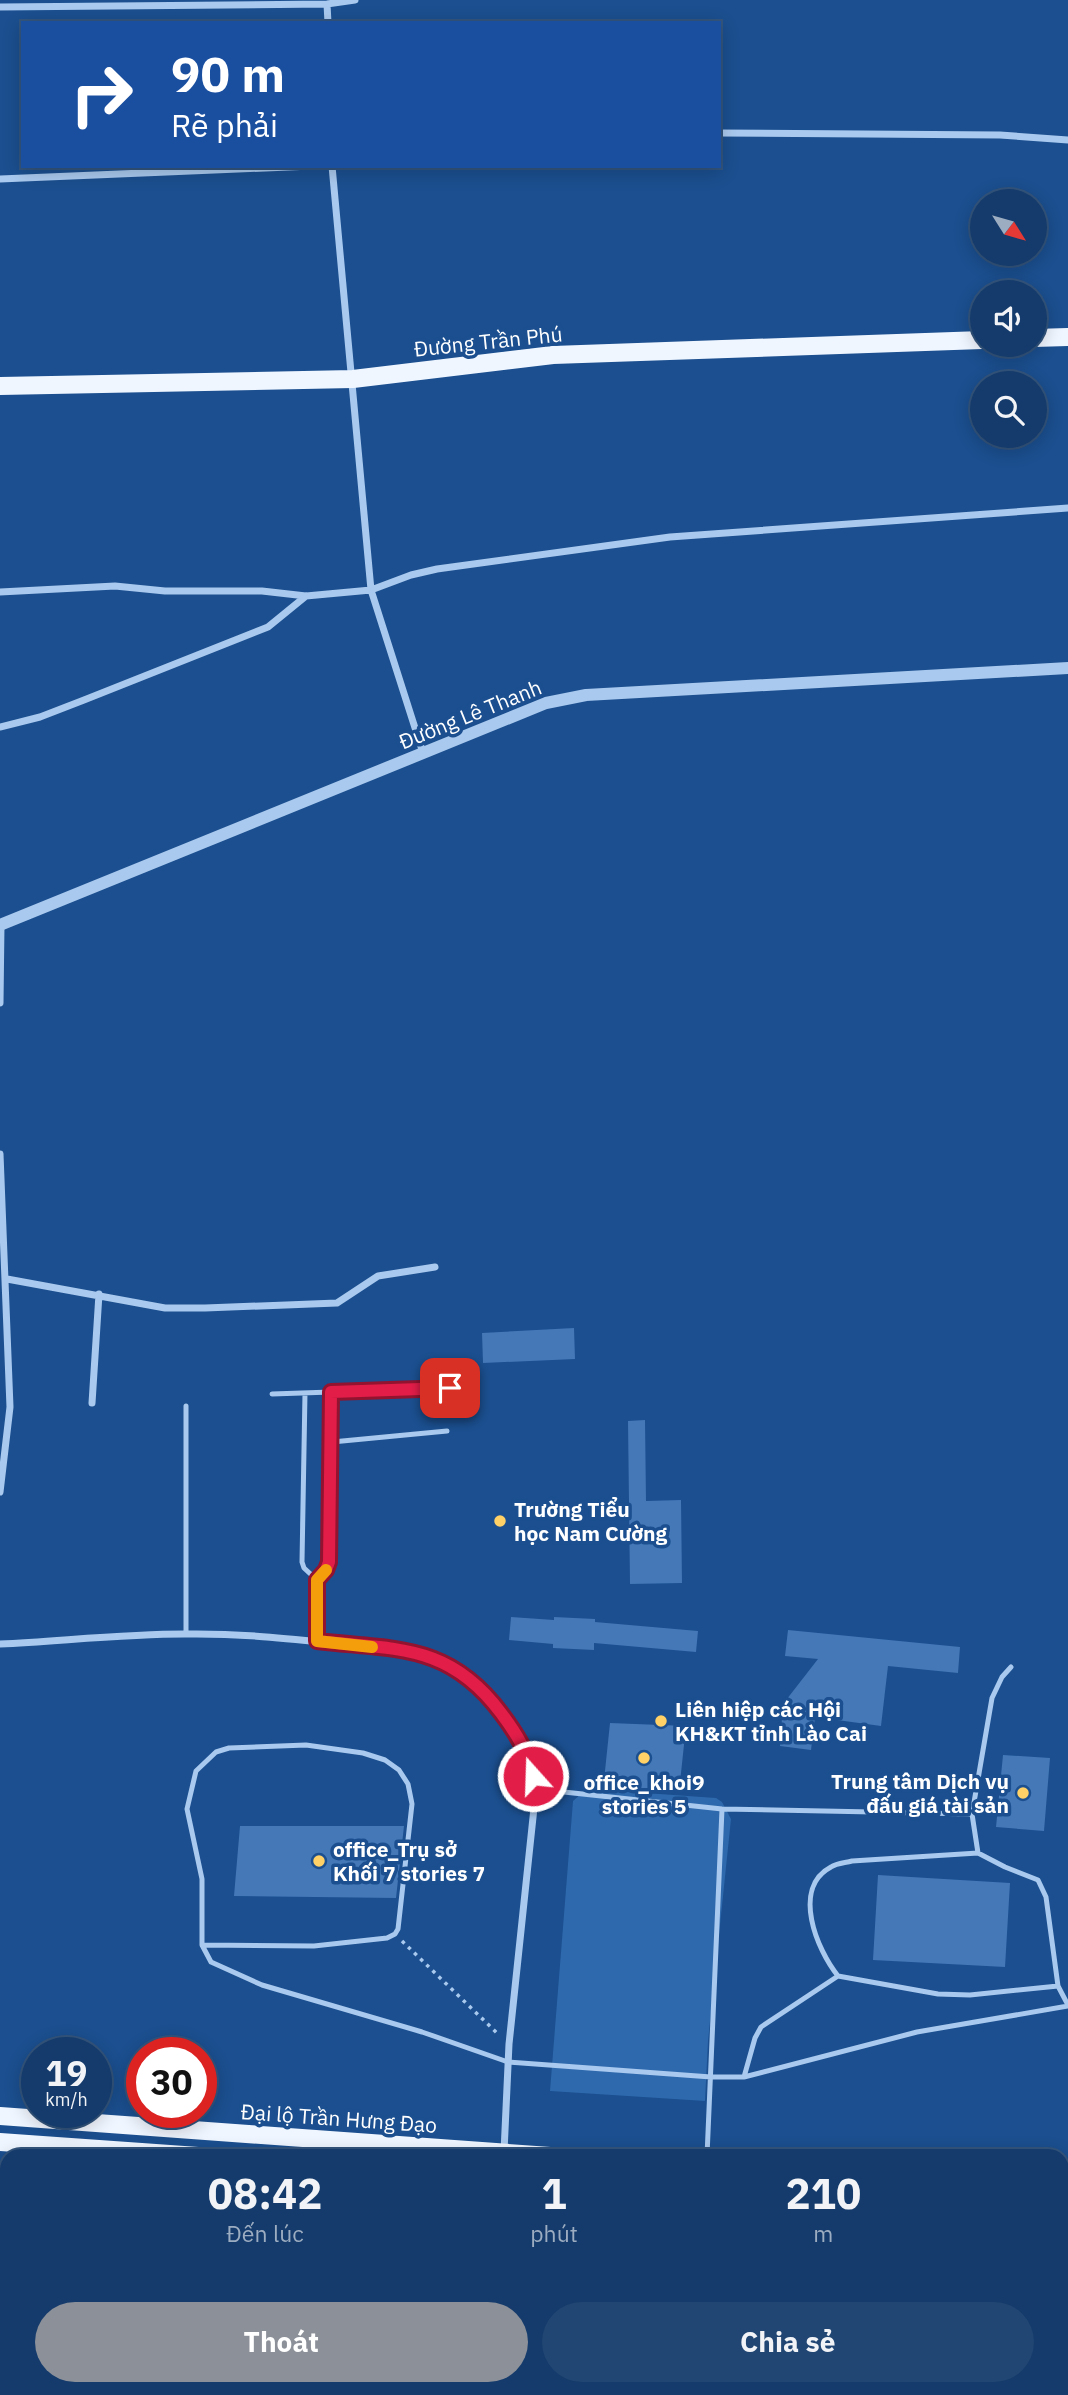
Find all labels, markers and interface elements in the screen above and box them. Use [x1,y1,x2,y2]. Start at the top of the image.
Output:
text: 90 m [171,42,285,105]
icon: right [56,49,147,140]
text: Rẽ phải [171,104,278,146]
north arrow [970,189,1046,266]
map controls [970,189,1047,448]
button: sound [970,280,1047,357]
street label: Đường Trần Phú [412,319,564,363]
button: search [970,371,1047,448]
street label: Đường Lê Thanh [394,673,546,755]
pin [420,1358,480,1418]
icon: arrive [431,1369,469,1407]
place label: Trường Tiểu học Nam Cường [514,1495,668,1547]
marker: Trường Tiểu học Nam Cường [492,1513,508,1529]
place label: Liên hiệp các Hội KH&KT tỉnh Lào Cai [675,1695,867,1747]
marker: Liên hiệp các Hội KH&KT tỉnh Lào Cai [653,1713,669,1729]
position arrow [496,1739,570,1813]
marker: office_khoi9 stories 5 [636,1750,652,1766]
place label: Trung tâm Dịch vụ đấu giá tài sản [831,1767,1009,1819]
place label: office_khoi9 stories 5 [583,1768,705,1820]
marker: Trung tâm Dịch vụ đấu giá tài sản [1015,1785,1031,1801]
place label: office_Trụ sở Khối 7 stories 7 [333,1835,485,1887]
marker: office_Trụ sở Khối 7 stories 7 [311,1853,327,1869]
speed limit sign: 30 [126,2037,217,2128]
text: 19 [45,2050,88,2096]
text: km/h [45,2088,88,2111]
street label: Đại lộ Trần Hưng Đạo [240,2097,438,2139]
text: 08:42 [208,2166,322,2221]
text: 1 [541,2166,567,2221]
text: 210 [786,2166,861,2221]
text: Đến lúc [226,2218,304,2248]
text: phút [530,2218,578,2248]
text: m [813,2218,833,2248]
button: Thoát [35,2302,528,2382]
button: Chia sẻ [542,2302,1034,2382]

